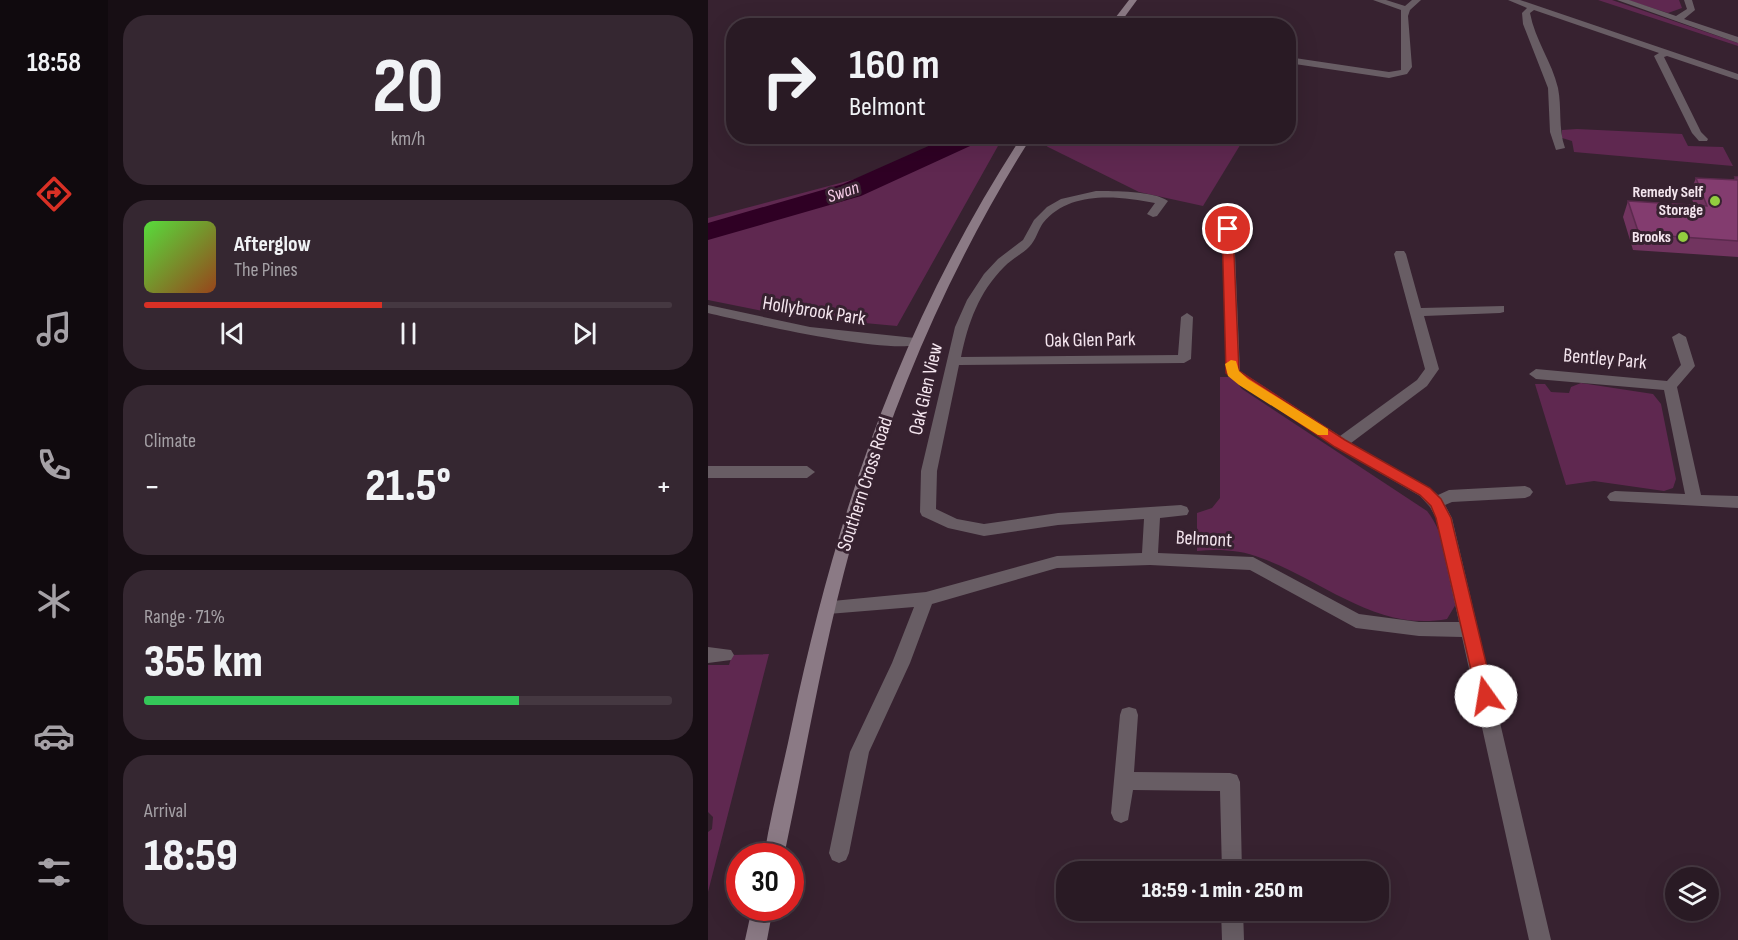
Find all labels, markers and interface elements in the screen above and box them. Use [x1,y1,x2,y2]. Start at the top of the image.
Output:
text: 160 m [849,40,940,91]
text: 20 [372,41,444,134]
icon: right [750,42,828,120]
text: 18:58 [27,47,81,79]
text: Belmont [849,91,925,123]
text: km/h [391,127,425,151]
icon: directions [33,173,75,215]
water label: Swan [824,177,862,207]
place label: Remedy Self Storage [1633,183,1704,220]
marker: Remedy Self Storage [1708,194,1722,208]
pin [1202,203,1253,254]
icon: arrive [1211,212,1244,245]
place label: Brooks [1632,228,1671,247]
marker: Brooks [1676,230,1690,244]
text: Afterglow [234,231,311,258]
text: The Pines [234,258,298,282]
street label: Hollybrook Park [761,291,868,331]
icon: music [33,308,75,350]
icon: previous [216,317,249,350]
icon: pause [392,317,425,350]
icon: next [568,317,601,350]
street label: Oak Glen Park [1044,327,1136,353]
street label: Oak Glen View [904,341,948,437]
street label: Bentley Park [1562,343,1648,375]
street label: Southern Cross Road [832,414,898,554]
text: Climate [144,429,196,453]
icon: phone [33,444,75,486]
text: 21.5° [365,459,451,514]
text: − [144,467,160,507]
text: + [656,467,672,507]
street label: Belmont [1175,526,1233,552]
icon: climate [33,580,75,622]
text: Range · 71% [144,605,225,629]
text: 355 km [144,635,263,690]
position arrow [1454,664,1518,728]
icon: car [33,715,75,757]
text: Arrival [144,799,187,823]
text: 18:59 [144,829,238,884]
speed limit sign: 30 [726,843,804,921]
icon: filters [33,851,75,893]
map controls [1665,867,1719,921]
button: layers [1665,867,1719,921]
text: 18:59 · 1 min · 250 m [1142,877,1303,904]

